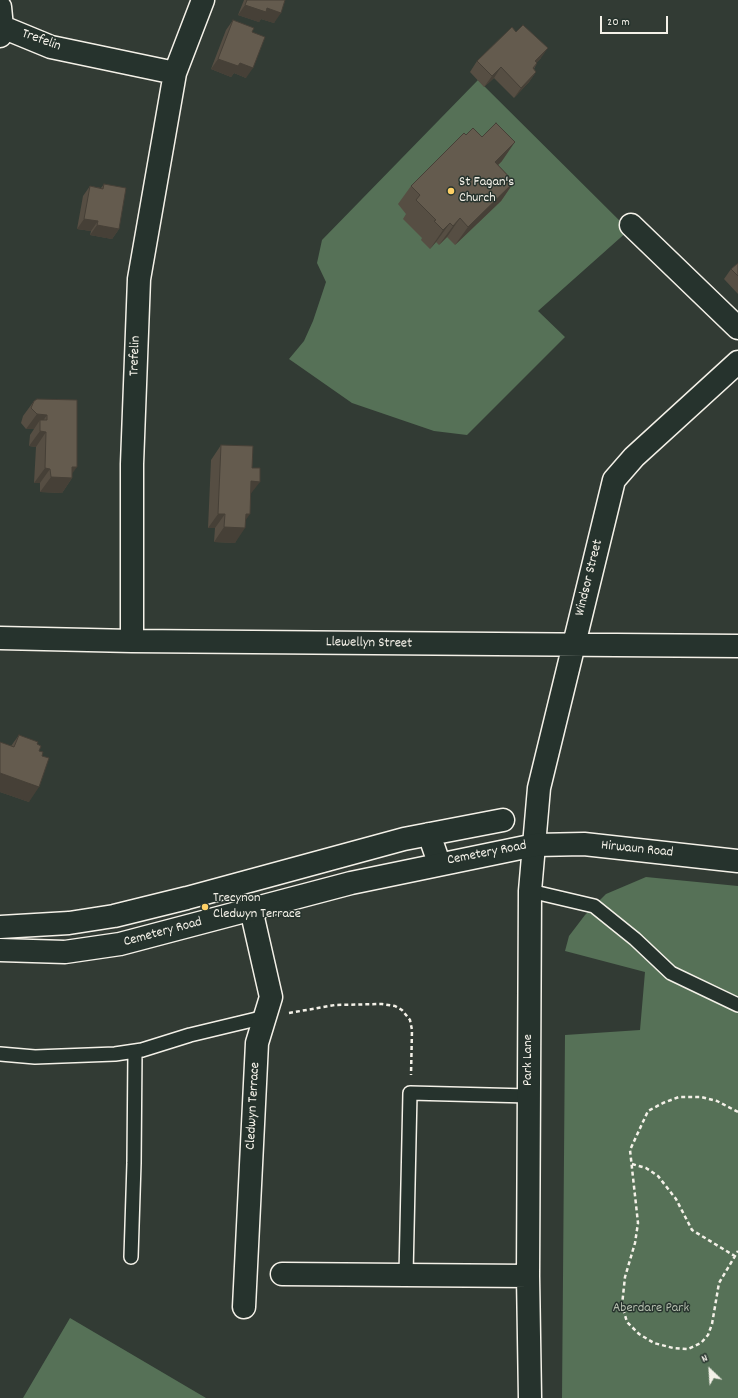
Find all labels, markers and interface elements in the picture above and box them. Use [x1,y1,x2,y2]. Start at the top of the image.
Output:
scale bar [602,8,670,34]
text: 20 m [607,14,630,31]
street label: Trefelin [19,26,63,56]
place label: St Fagan's Church [459,175,514,208]
marker: St Fagan's Church [446,186,456,196]
street label: Trefelin [127,336,145,376]
street label: Windsor Street [572,538,608,618]
street label: Llewellyn Street [326,635,412,653]
street label: Cemetery Road [446,838,528,870]
street label: Hirwaun Road [600,838,674,862]
place label: Trecynon Cledwyn Terrace [213,891,301,924]
marker: Trecynon Cledwyn Terrace [200,902,210,912]
street label: Cemetery Road [122,914,204,952]
street label: Park Lane [521,1034,537,1086]
street label: Cledwyn Terrace [243,1062,265,1150]
park label: Aberdare Park [613,1301,689,1317]
north arrow [690,1350,730,1390]
text: N [699,1351,711,1368]

